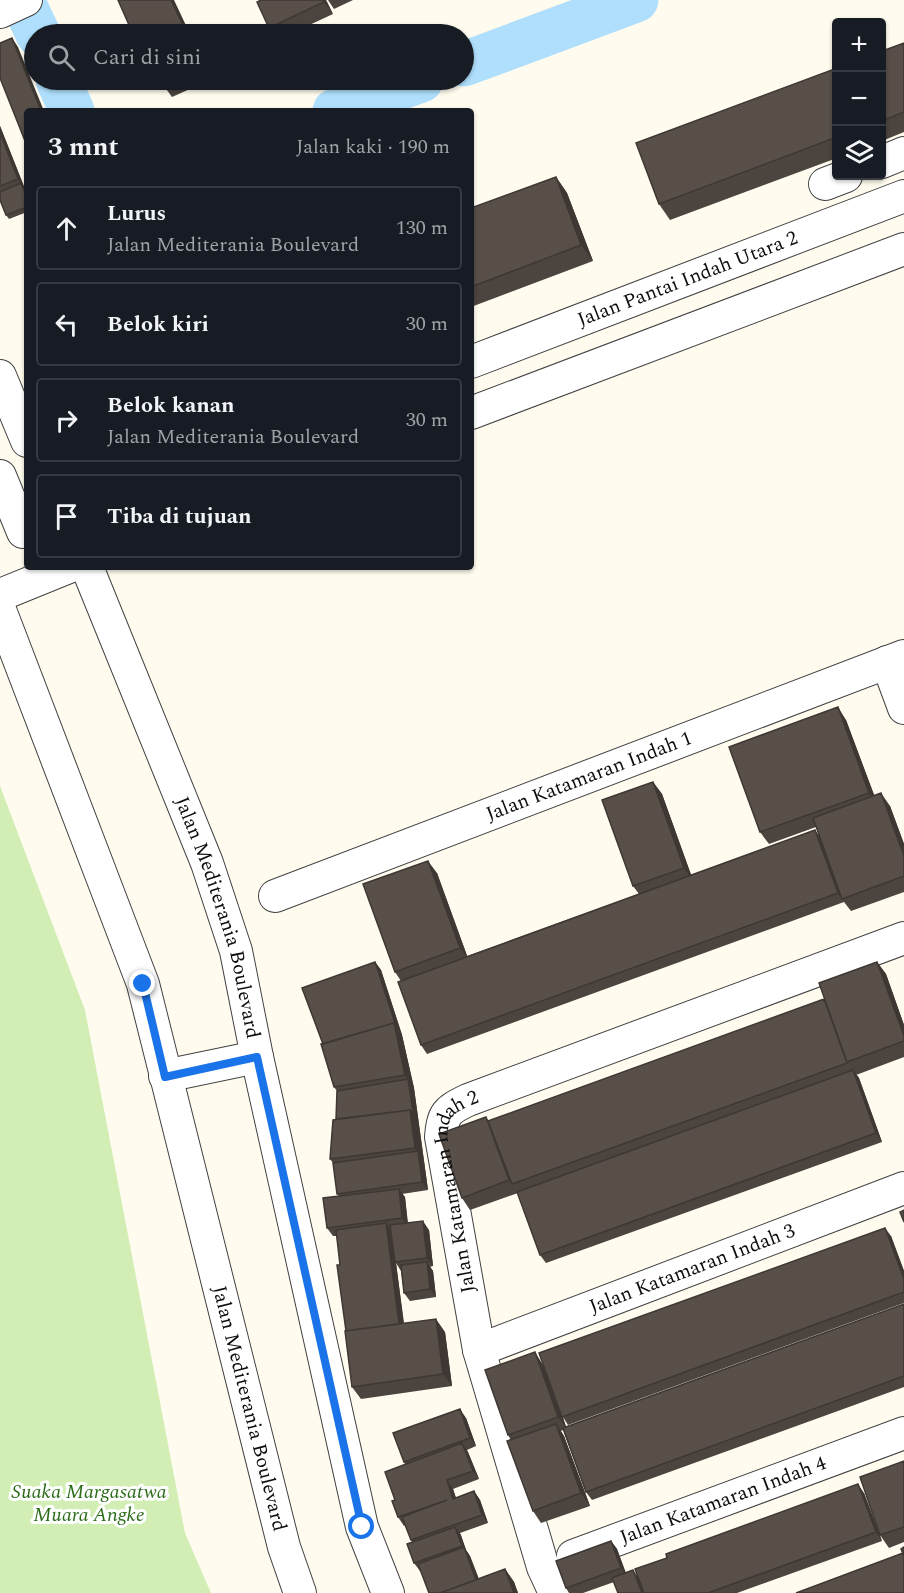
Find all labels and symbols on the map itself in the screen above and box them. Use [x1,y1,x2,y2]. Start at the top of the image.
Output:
street label: Jalan Pantai Indah Utara 2 [573,223,802,335]
street label: Jalan Katamaran Indah 1 [482,723,696,829]
street label: Jalan Mediterania Boulevard [167,792,268,1041]
route end [129,970,155,996]
text: Jalan Katamaran Indah 2 [426,1082,484,1296]
street label: Jalan Katamaran Indah 2 [458,1088,498,1308]
street label: Jalan Katamaran Indah 3 [585,1216,799,1322]
street label: Jalan Mediterania Boulevard [204,1282,295,1535]
street label: Jalan Katamaran Indah 4 [615,1448,831,1552]
park label: Suaka Margasatwa Muara Angke [11,1477,167,1530]
route start [348,1513,374,1539]

